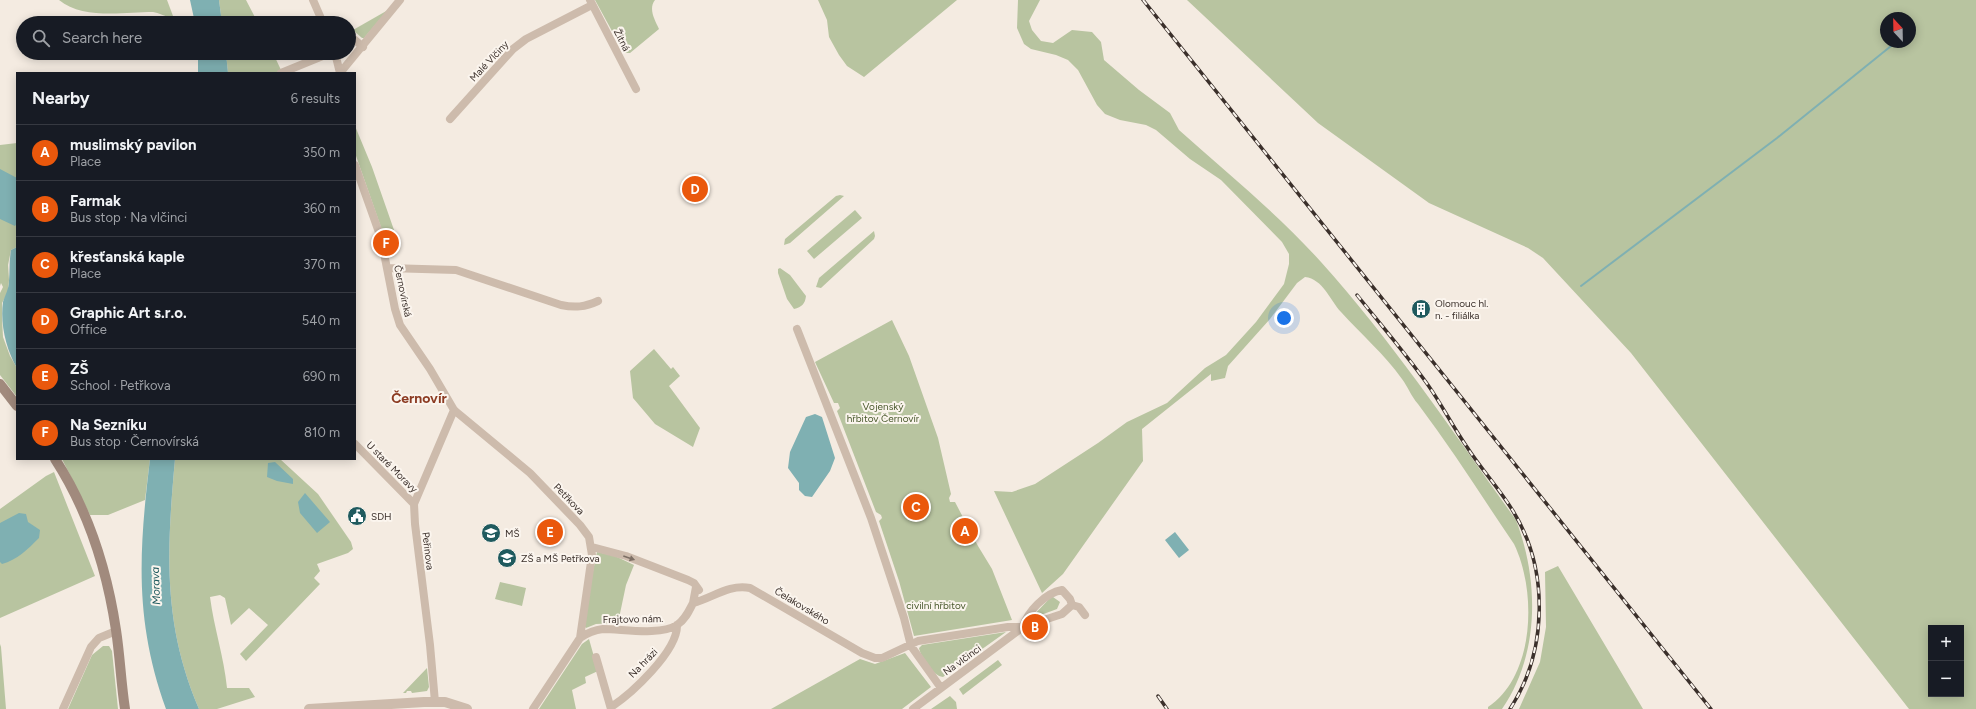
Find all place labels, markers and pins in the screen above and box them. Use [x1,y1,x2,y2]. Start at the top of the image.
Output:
pin: D [682,174,708,204]
pin: F [373,228,399,258]
place label: Olomouc hl. n. - filiálka [1435,297,1488,322]
building icon: Olomouc hl. n. - filiálka [1410,298,1432,320]
pin: C [903,492,929,522]
public building icon: SDH [346,505,368,527]
place label: SDH [371,510,392,523]
pin: A [952,516,978,546]
pin: E [537,517,563,547]
school or university icon: MŠ [480,522,502,544]
place label: MŠ [505,527,520,540]
school or university icon: ZŠ a MŠ Petřkova [496,547,518,569]
place label: ZŠ a MŠ Petřkova [521,552,600,565]
pin: B [1022,612,1048,642]

